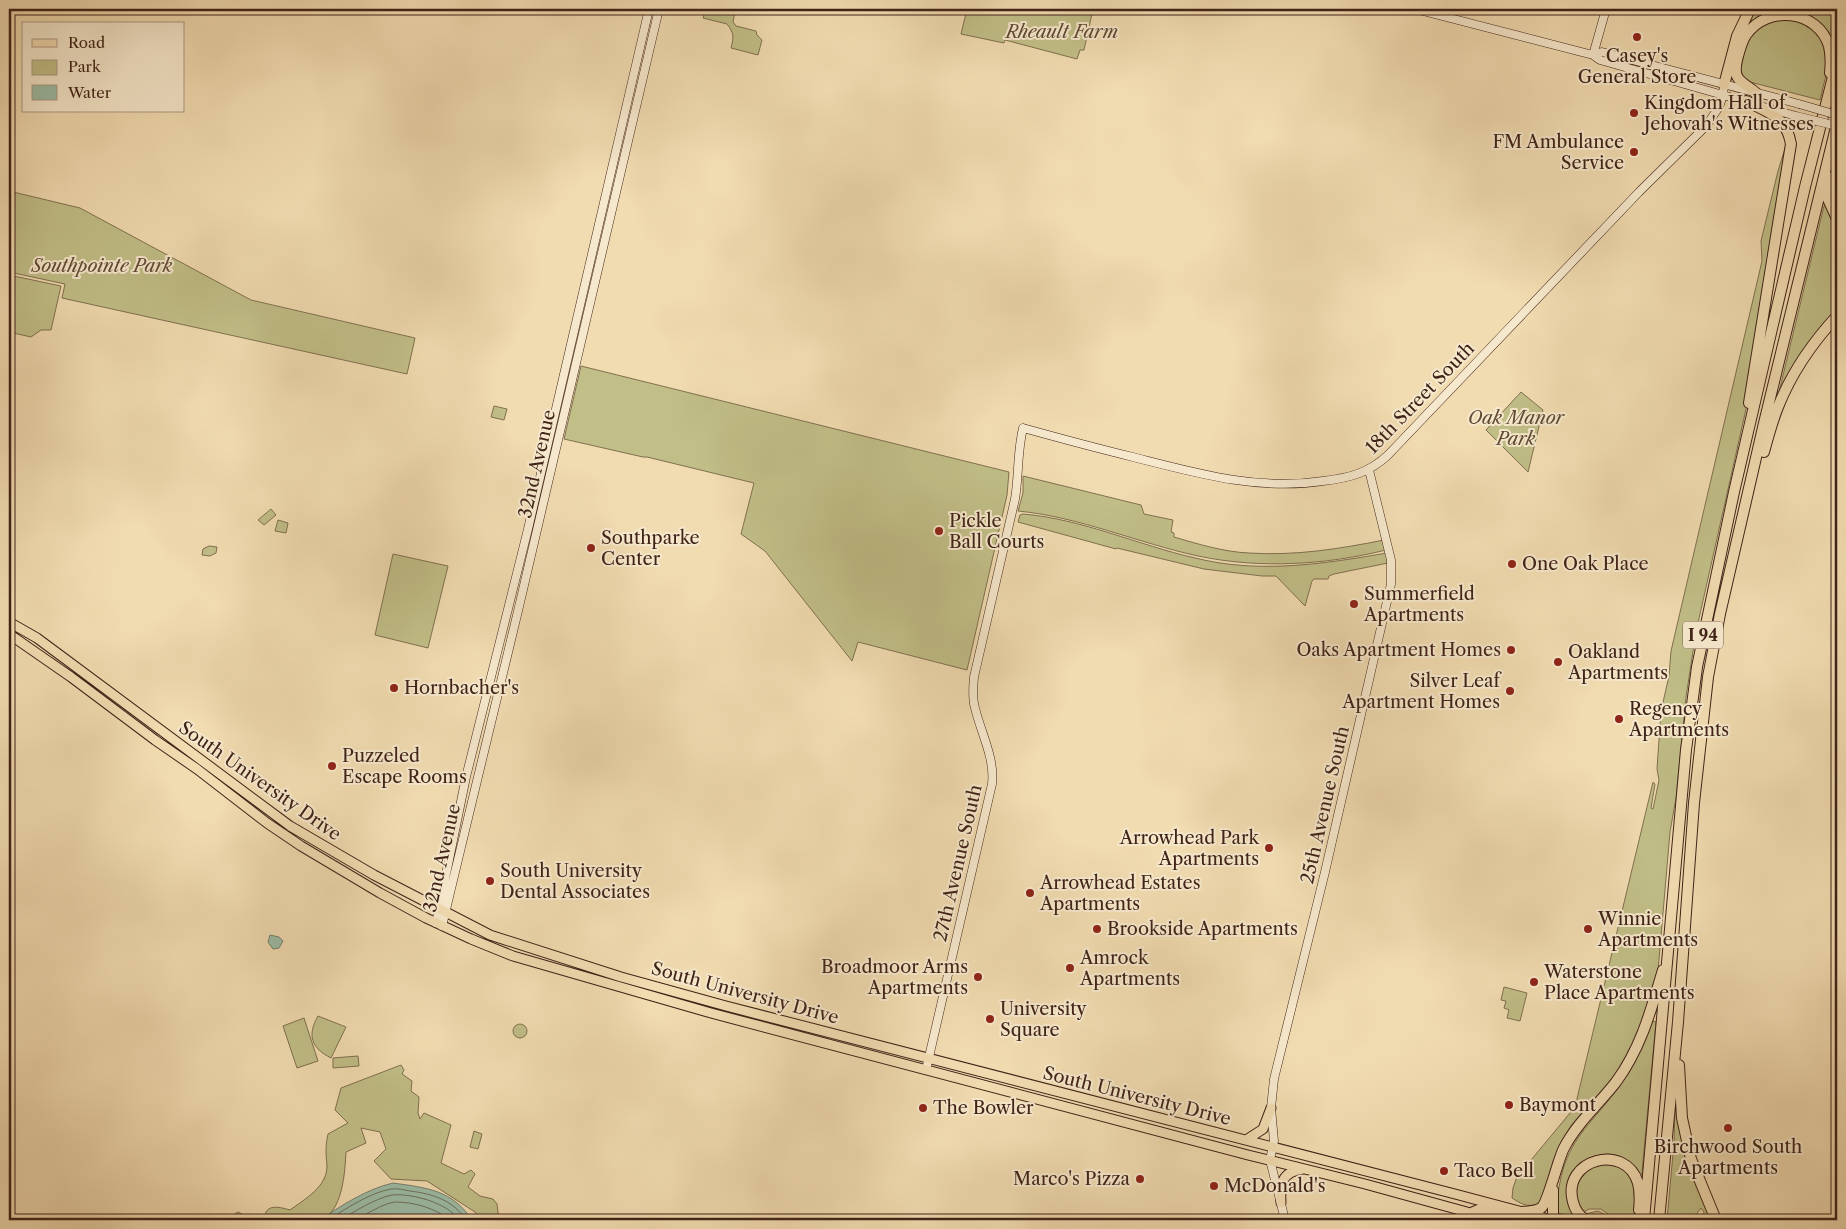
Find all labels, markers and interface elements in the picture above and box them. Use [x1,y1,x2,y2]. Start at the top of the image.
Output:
park label: Rheault Farm [1004,21,1118,43]
legend [22,22,185,112]
marker: Casey's General Store [1631,31,1643,43]
text: Road [68,33,105,52]
place label: Casey's General Store [1578,45,1696,88]
text: Park [68,57,102,76]
text: Water [67,83,112,102]
place label: Kingdom Hall of Jehovah's Witnesses [1641,92,1814,135]
marker: Kingdom Hall of Jehovah's Witnesses [1628,107,1640,119]
place label: FM Ambulance Service [1492,131,1624,174]
marker: FM Ambulance Service [1628,146,1640,158]
park label: Southpointe Park [31,255,173,277]
street label: 18th Street South [1361,337,1479,459]
park label: Oak Manor Park [1468,407,1566,450]
street label: 32nd Avenue [514,408,560,520]
place label: Pickle Ball Courts [949,510,1044,553]
marker: Pickle Ball Courts [933,525,945,537]
place label: Southparke Center [601,527,700,570]
marker: Southparke Center [585,542,597,554]
place label: One Oak Place [1522,553,1649,575]
marker: One Oak Place [1506,558,1518,570]
place label: Summerfield Apartments [1363,583,1475,626]
marker: Summerfield Apartments [1348,598,1360,610]
road number: I 94 [1683,622,1723,648]
place label: Oaks Apartment Homes [1296,639,1501,661]
place label: Oakland Apartments [1567,641,1668,684]
marker: Oaks Apartment Homes [1505,644,1517,656]
marker: Oakland Apartments [1552,656,1564,668]
place label: Silver Leaf Apartment Homes [1341,670,1503,713]
place label: Hornbacher's [404,677,519,699]
marker: Hornbacher's [388,682,400,694]
marker: Silver Leaf Apartment Homes [1504,685,1516,697]
place label: Regency Apartments [1628,698,1729,741]
marker: Regency Apartments [1613,713,1625,725]
street label: South University Drive [175,717,345,845]
street label: 25th Avenue South [1296,724,1354,886]
place label: Puzzeled Escape Rooms [342,745,467,788]
marker: Puzzeled Escape Rooms [326,760,338,772]
street label: 27th Avenue South [929,782,987,944]
street label: 32nd Avenue [419,802,465,914]
place label: Arrowhead Park Apartments [1119,827,1261,870]
marker: Arrowhead Park Apartments [1263,842,1275,854]
place label: South University Dental Associates [500,860,650,903]
place label: Arrowhead Estates Apartments [1039,872,1201,915]
marker: South University Dental Associates [484,875,496,887]
marker: Arrowhead Estates Apartments [1024,887,1036,899]
place label: Winnie Apartments [1597,908,1698,951]
place label: Brookside Apartments [1107,918,1298,940]
marker: Brookside Apartments [1091,923,1103,935]
marker: Winnie Apartments [1582,923,1594,935]
place label: Amrock Apartments [1079,947,1180,990]
place label: Broadmoor Arms Apartments [821,956,968,999]
street label: South University Drive [649,957,841,1029]
place label: Waterstone Place Apartments [1543,961,1695,1004]
marker: Amrock Apartments [1064,962,1076,974]
marker: Broadmoor Arms Apartments [972,971,984,983]
marker: Waterstone Place Apartments [1528,976,1540,988]
place label: University Square [1000,998,1088,1041]
marker: University Square [984,1013,996,1025]
street label: South University Drive [1041,1062,1233,1130]
place label: Baymont [1519,1094,1597,1116]
place label: The Bowler [933,1097,1034,1119]
marker: Baymont [1503,1099,1515,1111]
marker: The Bowler [917,1102,929,1114]
marker: Birchwood South Apartments [1722,1122,1734,1134]
place label: Birchwood South Apartments [1654,1136,1802,1179]
place label: Taco Bell [1454,1160,1534,1182]
marker: Taco Bell [1438,1165,1450,1177]
place label: Marco's Pizza [1013,1168,1130,1190]
marker: Marco's Pizza [1134,1173,1146,1185]
place label: McDonald's [1224,1175,1326,1197]
marker: McDonald's [1208,1180,1220,1192]

